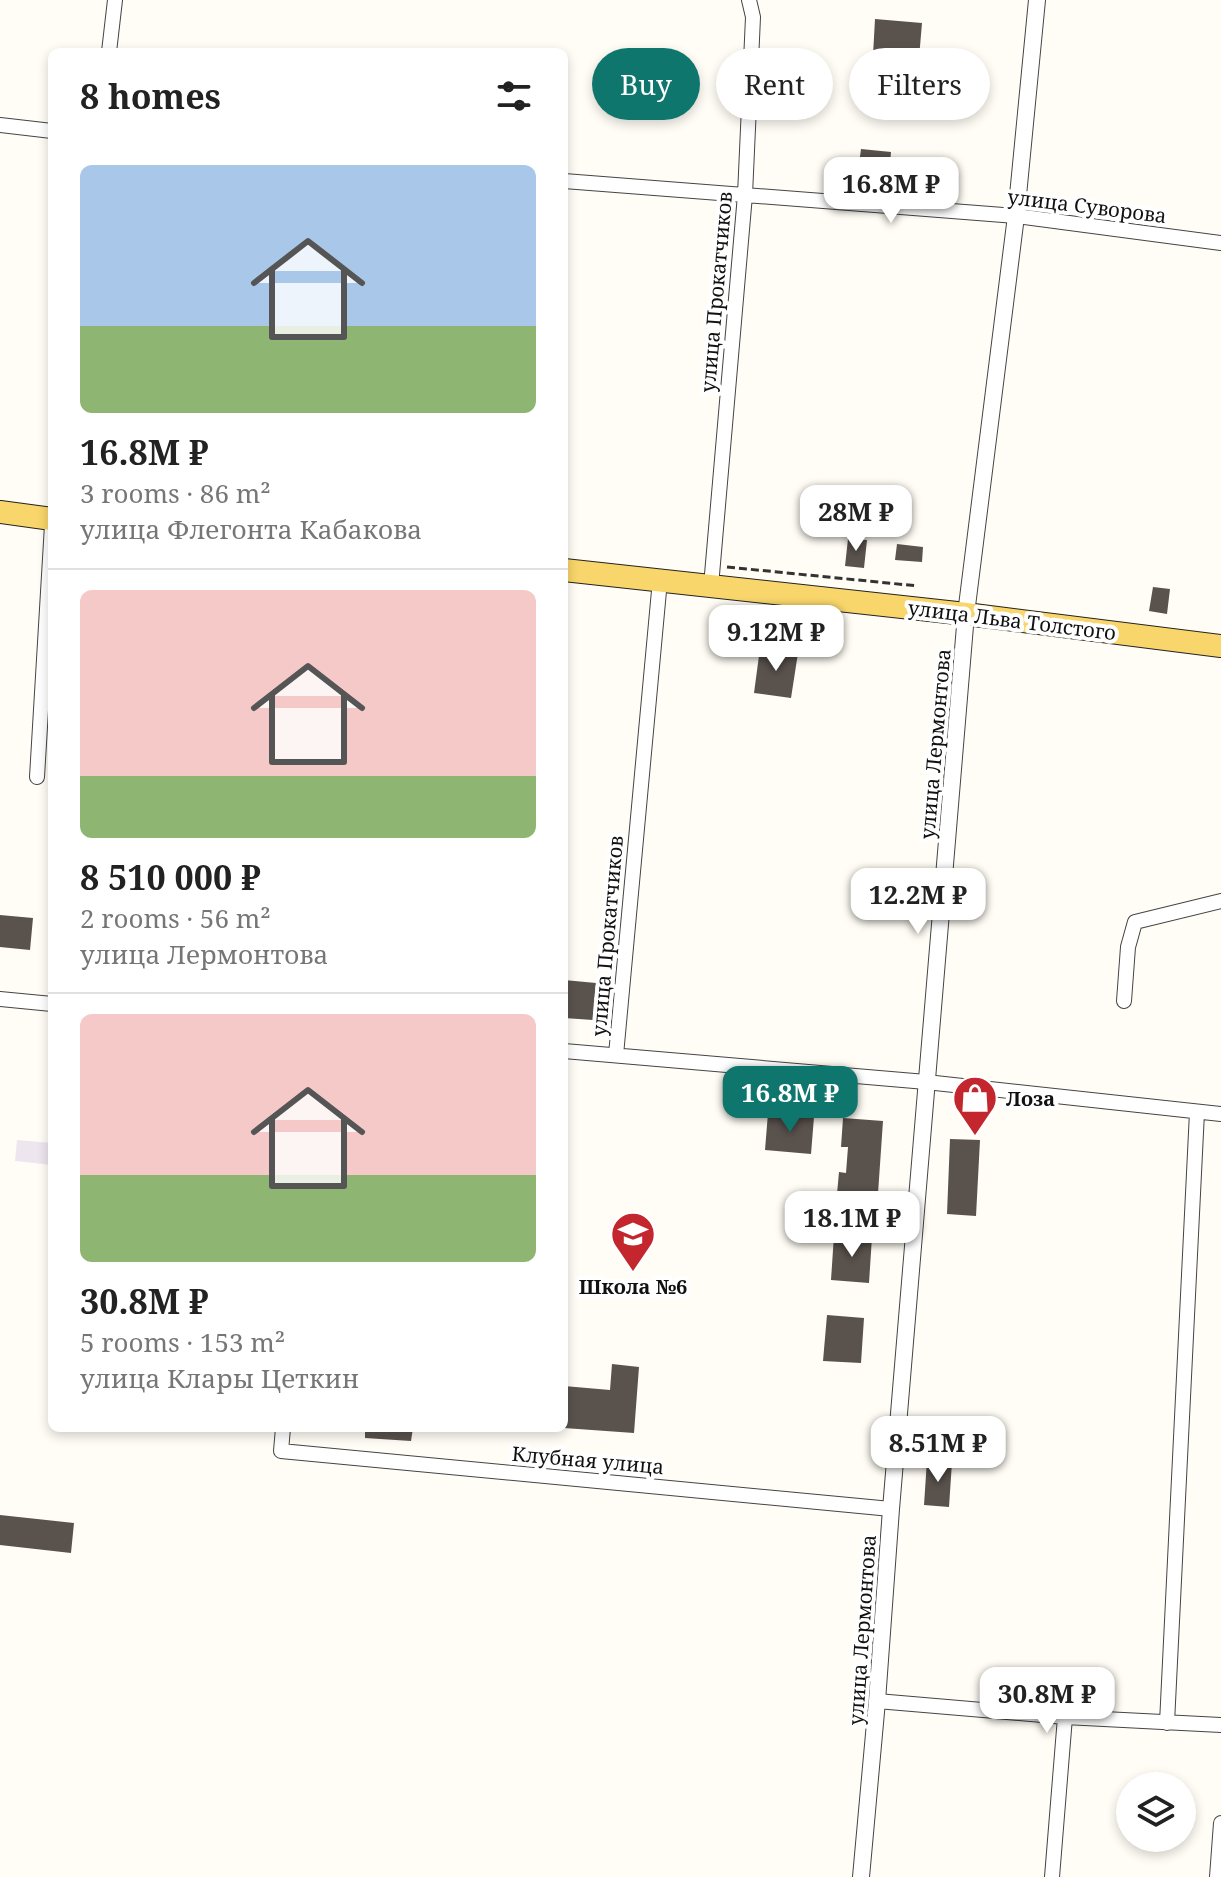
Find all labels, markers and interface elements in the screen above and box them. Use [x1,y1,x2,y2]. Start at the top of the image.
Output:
chip: Buy [592,48,700,120]
chip: Rent [716,48,833,120]
chip: Filters [849,48,990,120]
text: 8 homes [80,73,221,119]
icon: filters [492,74,536,118]
pin: 16.8M ₽ [817,157,965,225]
text: 16.8M ₽ [842,165,940,201]
street label: улица Суворова [1006,183,1168,229]
street label: улица Прокатчиков [694,190,738,394]
icon: home [236,217,380,361]
text: 16.8M ₽ [80,429,209,475]
text: 3 rooms · 86 m² [80,475,271,511]
pin: 28M ₽ [800,485,912,553]
text: 28M ₽ [818,493,894,529]
text: улица Флегонта Кабакова [80,511,422,547]
street label: улица Льва Толстого [906,594,1118,646]
pin: 9.12M ₽ [702,605,850,673]
text: 9.12M ₽ [727,613,825,649]
icon: home [236,642,380,786]
street label: улица Лермонтова [913,648,957,840]
street label: улица Прокатчиков [585,834,629,1038]
text: 8 510 000 ₽ [80,854,261,900]
pin: 12.2M ₽ [844,868,992,936]
text: 12.2M ₽ [869,876,967,912]
text: 2 rooms · 56 m² [80,900,271,936]
text: улица Лермонтова [80,936,328,972]
icon: home [236,1066,380,1210]
pin: 16.8M ₽ [716,1066,864,1134]
text: 16.8M ₽ [741,1074,839,1110]
shop icon: Лоза [951,1074,999,1137]
place label: Лоза [1006,1085,1055,1112]
pin: 18.1M ₽ [778,1191,926,1259]
text: 18.1M ₽ [803,1199,901,1235]
school or university icon: Школа №6 [609,1210,657,1273]
place label: Школа №6 [579,1273,687,1300]
text: 30.8M ₽ [80,1278,209,1324]
text: 5 rooms · 153 m² [80,1324,285,1360]
text: улица Клары Цеткин [80,1360,359,1396]
pin: 8.51M ₽ [864,1416,1012,1484]
text: 8.51M ₽ [889,1424,987,1460]
street label: Клубная улица [511,1440,665,1480]
street label: улица Лермонтова [842,1534,882,1726]
pin: 30.8M ₽ [973,1667,1121,1735]
text: 30.8M ₽ [998,1675,1096,1711]
map controls [1116,1772,1196,1852]
button: layers [1116,1772,1196,1852]

